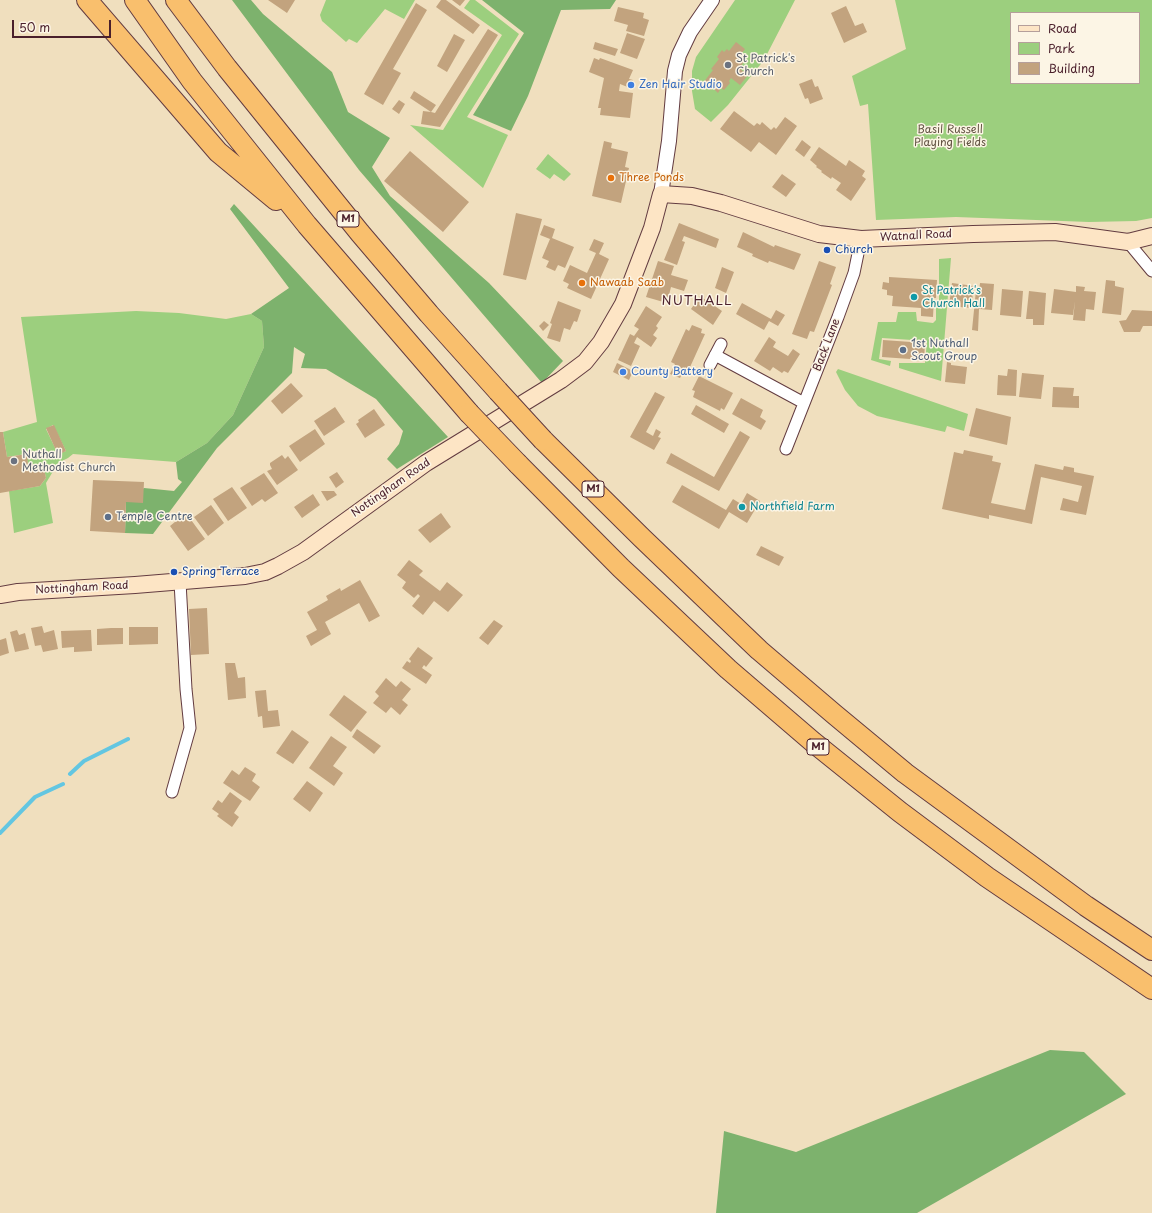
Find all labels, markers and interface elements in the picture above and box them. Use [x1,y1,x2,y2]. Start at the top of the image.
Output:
scale bar [14,12,113,38]
legend [1010,12,1140,84]
text: 50 m [19,18,50,36]
text: Road [1048,19,1077,37]
text: Park [1048,39,1075,57]
place label: St Patrick's Church [736,52,795,78]
text: Building [1048,59,1095,77]
marker: St Patrick's Church [723,60,733,70]
place label: Zen Hair Studio [639,78,722,92]
marker: Zen Hair Studio [626,80,636,90]
park label: Basil Russell Playing Fields [914,123,986,149]
place label: Three Ponds [619,171,684,185]
marker: Three Ponds [606,173,616,183]
road number: M1 [337,211,359,227]
street label: Watnall Road [880,228,952,244]
place label: Church [835,243,873,257]
marker: Church [822,245,832,255]
place label: Nawaab Saab [590,276,664,290]
marker: Nawaab Saab [577,278,587,288]
place label: St Patrick's Church Hall [922,284,985,310]
marker: St Patrick's Church Hall [909,292,919,302]
district label: NUTHALL [661,293,733,309]
street label: Back Lane [811,317,843,373]
place label: 1st Nuthall Scout Group [911,337,977,363]
marker: 1st Nuthall Scout Group [898,345,908,355]
place label: County Battery [631,365,713,379]
marker: County Battery [618,367,628,377]
place label: Nuthall Methodist Church [22,448,116,474]
marker: Nuthall Methodist Church [9,456,19,466]
street label: Nottingham Road [349,456,433,520]
road number: M1 [582,481,604,497]
place label: Northfield Farm [750,500,835,514]
marker: Northfield Farm [737,502,747,512]
place label: Temple Centre [116,510,192,524]
marker: Temple Centre [103,512,113,522]
place label: Spring Terrace [182,565,259,579]
marker: Spring Terrace [169,567,179,577]
street label: Nottingham Road [35,579,129,597]
road number: M1 [807,739,829,755]

